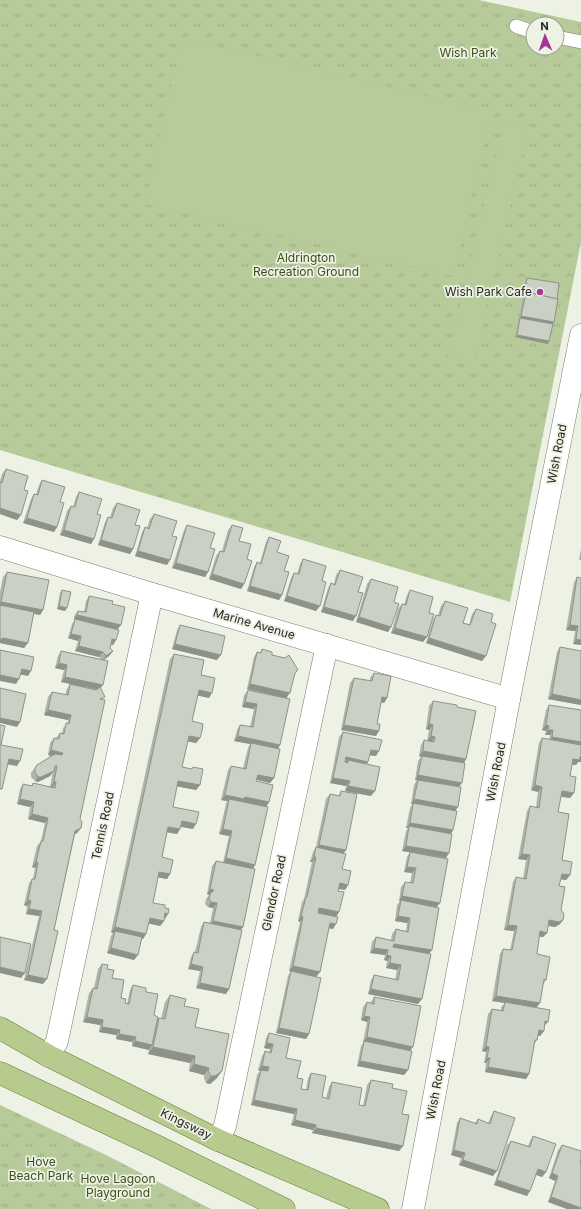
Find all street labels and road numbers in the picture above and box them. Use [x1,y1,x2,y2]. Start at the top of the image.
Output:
street label: Wish Road [543,423,570,485]
street label: Marine Avenue [211,605,297,642]
street label: Wish Road [482,741,509,803]
street label: Tennis Road [88,790,117,861]
street label: Glendor Road [258,854,289,932]
street label: Wish Road [422,1059,449,1121]
street label: Kingsway [158,1105,214,1142]

